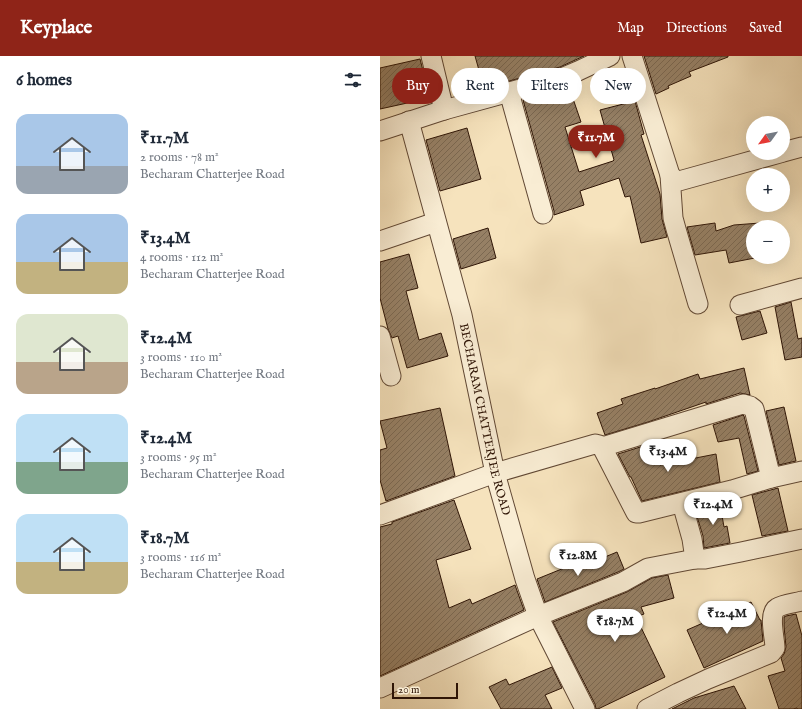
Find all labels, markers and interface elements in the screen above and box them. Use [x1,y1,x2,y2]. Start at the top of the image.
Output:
text: Keyplace [20,16,92,40]
text: Map [617,19,644,37]
text: Directions [666,19,727,37]
text: Saved [749,19,782,37]
chip: Buy [392,68,443,104]
chip: Rent [451,68,509,104]
chip: Filters [517,68,582,104]
chip: New [590,68,646,104]
icon: filters [342,69,364,91]
text: 6 homes [16,70,72,91]
north arrow [746,116,790,160]
map controls [746,116,790,264]
pin: ₹11.7M [563,125,629,159]
text: ₹11.7M [140,128,189,149]
text: ₹11.7M [577,129,615,146]
icon: home [48,130,96,178]
text: 2 rooms · 78 m² [140,149,219,166]
text: Becharam Chatterjee Road [140,166,285,183]
button: + [746,168,790,212]
button: − [746,220,790,264]
text: ₹13.4M [140,228,191,249]
icon: home [48,230,96,278]
text: 4 rooms · 112 m² [140,249,223,266]
text: Becharam Chatterjee Road [140,266,285,283]
street label: BECHARAM CHATTERJEE ROAD [456,322,514,517]
text: ₹12.4M [140,328,192,349]
icon: home [48,330,96,378]
text: 3 rooms · 110 m² [140,349,222,366]
text: Becharam Chatterjee Road [140,366,285,383]
text: ₹12.4M [140,428,192,449]
icon: home [48,430,96,478]
pin: ₹13.4M [635,439,701,473]
text: ₹13.4M [649,443,687,460]
text: 3 rooms · 95 m² [140,449,217,466]
text: Becharam Chatterjee Road [140,466,285,483]
pin: ₹12.4M [680,492,746,526]
text: ₹12.4M [693,496,733,513]
text: ₹18.7M [140,528,189,549]
icon: home [48,530,96,578]
pin: ₹12.8M [545,543,611,577]
text: ₹12.8M [559,547,597,564]
text: 3 rooms · 116 m² [140,549,221,566]
text: Becharam Chatterjee Road [140,566,285,583]
pin: ₹12.4M [694,601,760,635]
text: ₹12.4M [707,605,747,622]
pin: ₹18.7M [582,609,648,643]
text: ₹18.7M [596,613,634,630]
scale bar [392,681,458,700]
text: 20 m [398,683,419,697]

